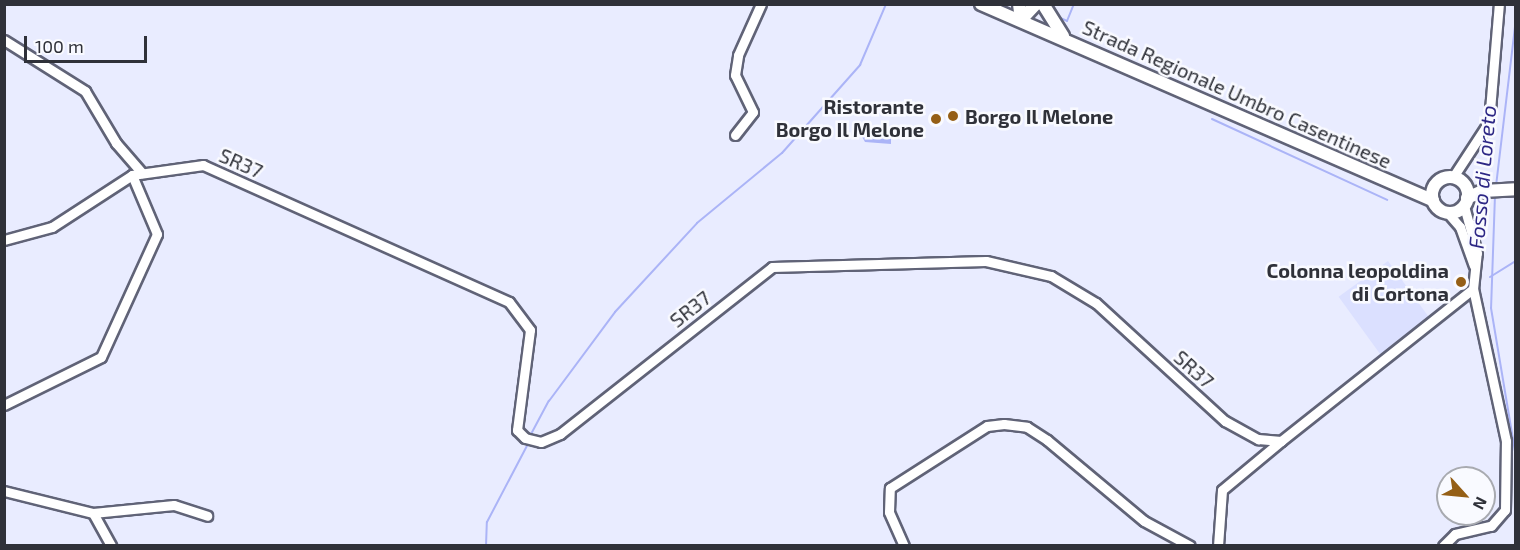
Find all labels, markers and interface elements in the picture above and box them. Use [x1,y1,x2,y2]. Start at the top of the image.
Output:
street label: Strada Regionale Umbro Casentinese [1079,15,1395,173]
scale bar [27,24,150,62]
text: 100 m [35,35,84,57]
place label: Ristorante Borgo Il Melone [775,95,924,142]
place label: Borgo Il Melone [965,104,1114,128]
water label: Fosso di Loreto [1463,104,1501,250]
marker: Borgo Il Melone [946,109,960,123]
marker: Ristorante Borgo Il Melone [929,112,943,126]
street label: SR37 [216,143,266,183]
place label: Colonna leopoldina di Cortona [1266,258,1449,305]
marker: Colonna leopoldina di Cortona [1454,275,1468,289]
street label: SR37 [665,286,715,332]
street label: SR37 [1169,345,1219,393]
north arrow [1436,466,1496,526]
text: N [1470,494,1492,513]

